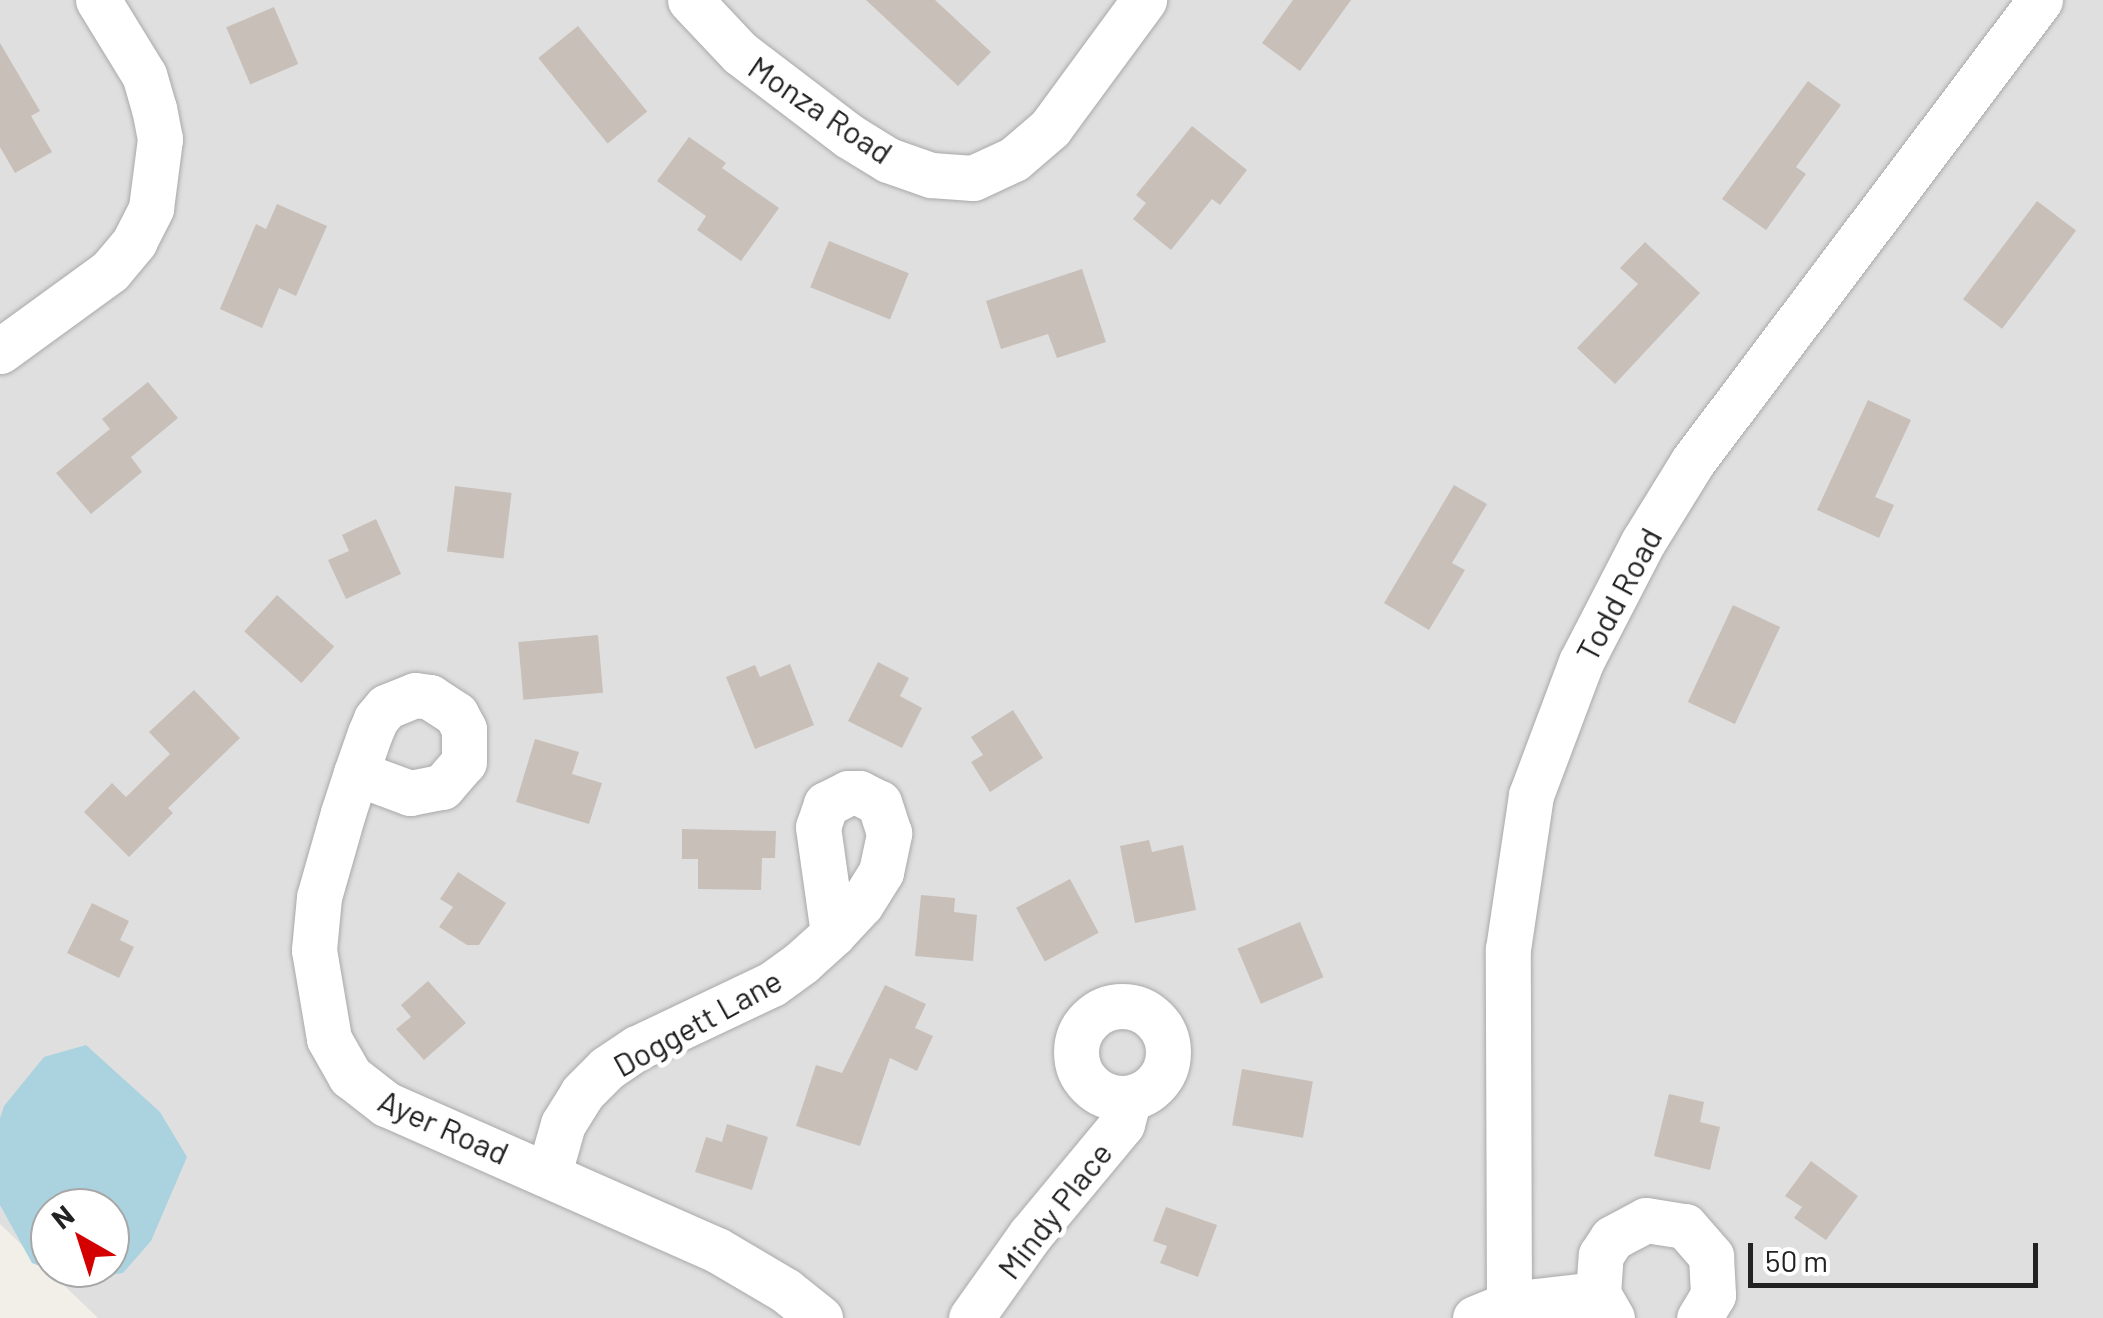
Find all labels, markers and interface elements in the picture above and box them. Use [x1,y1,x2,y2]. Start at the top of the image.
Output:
street label: Monza Road [742,47,900,171]
street label: Todd Road [1567,521,1669,667]
street label: Doggett Lane [606,960,788,1084]
street label: Ayer Road [373,1080,515,1172]
street label: Mindy Place [989,1134,1119,1286]
north arrow [30,1188,130,1288]
text: N [44,1197,80,1235]
scale bar [1753,1223,2043,1285]
text: 50 m [1765,1242,1828,1278]

